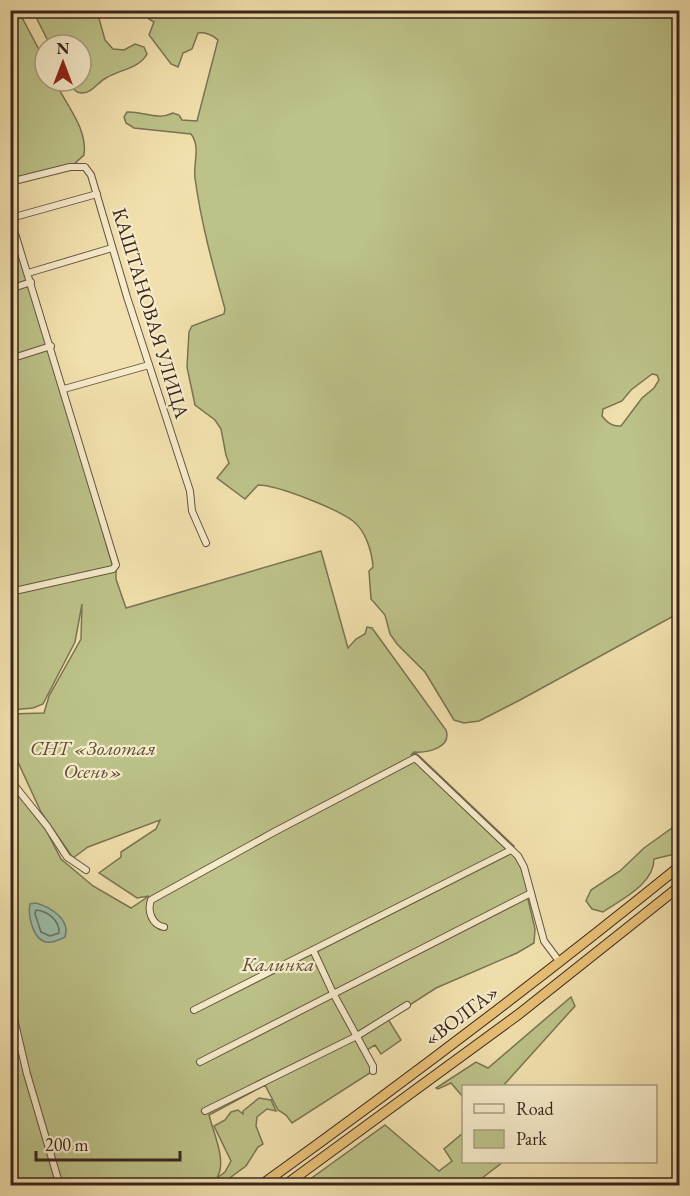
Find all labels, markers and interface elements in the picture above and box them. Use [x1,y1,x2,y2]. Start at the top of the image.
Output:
north arrow [33,33,93,93]
text: N [57,38,70,59]
street label: КАШТАНОВАЯ УЛИЦА [107,205,195,422]
park label: СНТ «Золотая Осень» [30,735,156,784]
park label: Калинка [241,951,314,977]
street label: «ВОЛГА» [418,978,504,1052]
legend [462,1085,657,1163]
text: Road [516,1097,555,1120]
scale bar [36,1124,180,1162]
text: Park [516,1127,547,1150]
text: 200 m [45,1133,89,1156]

